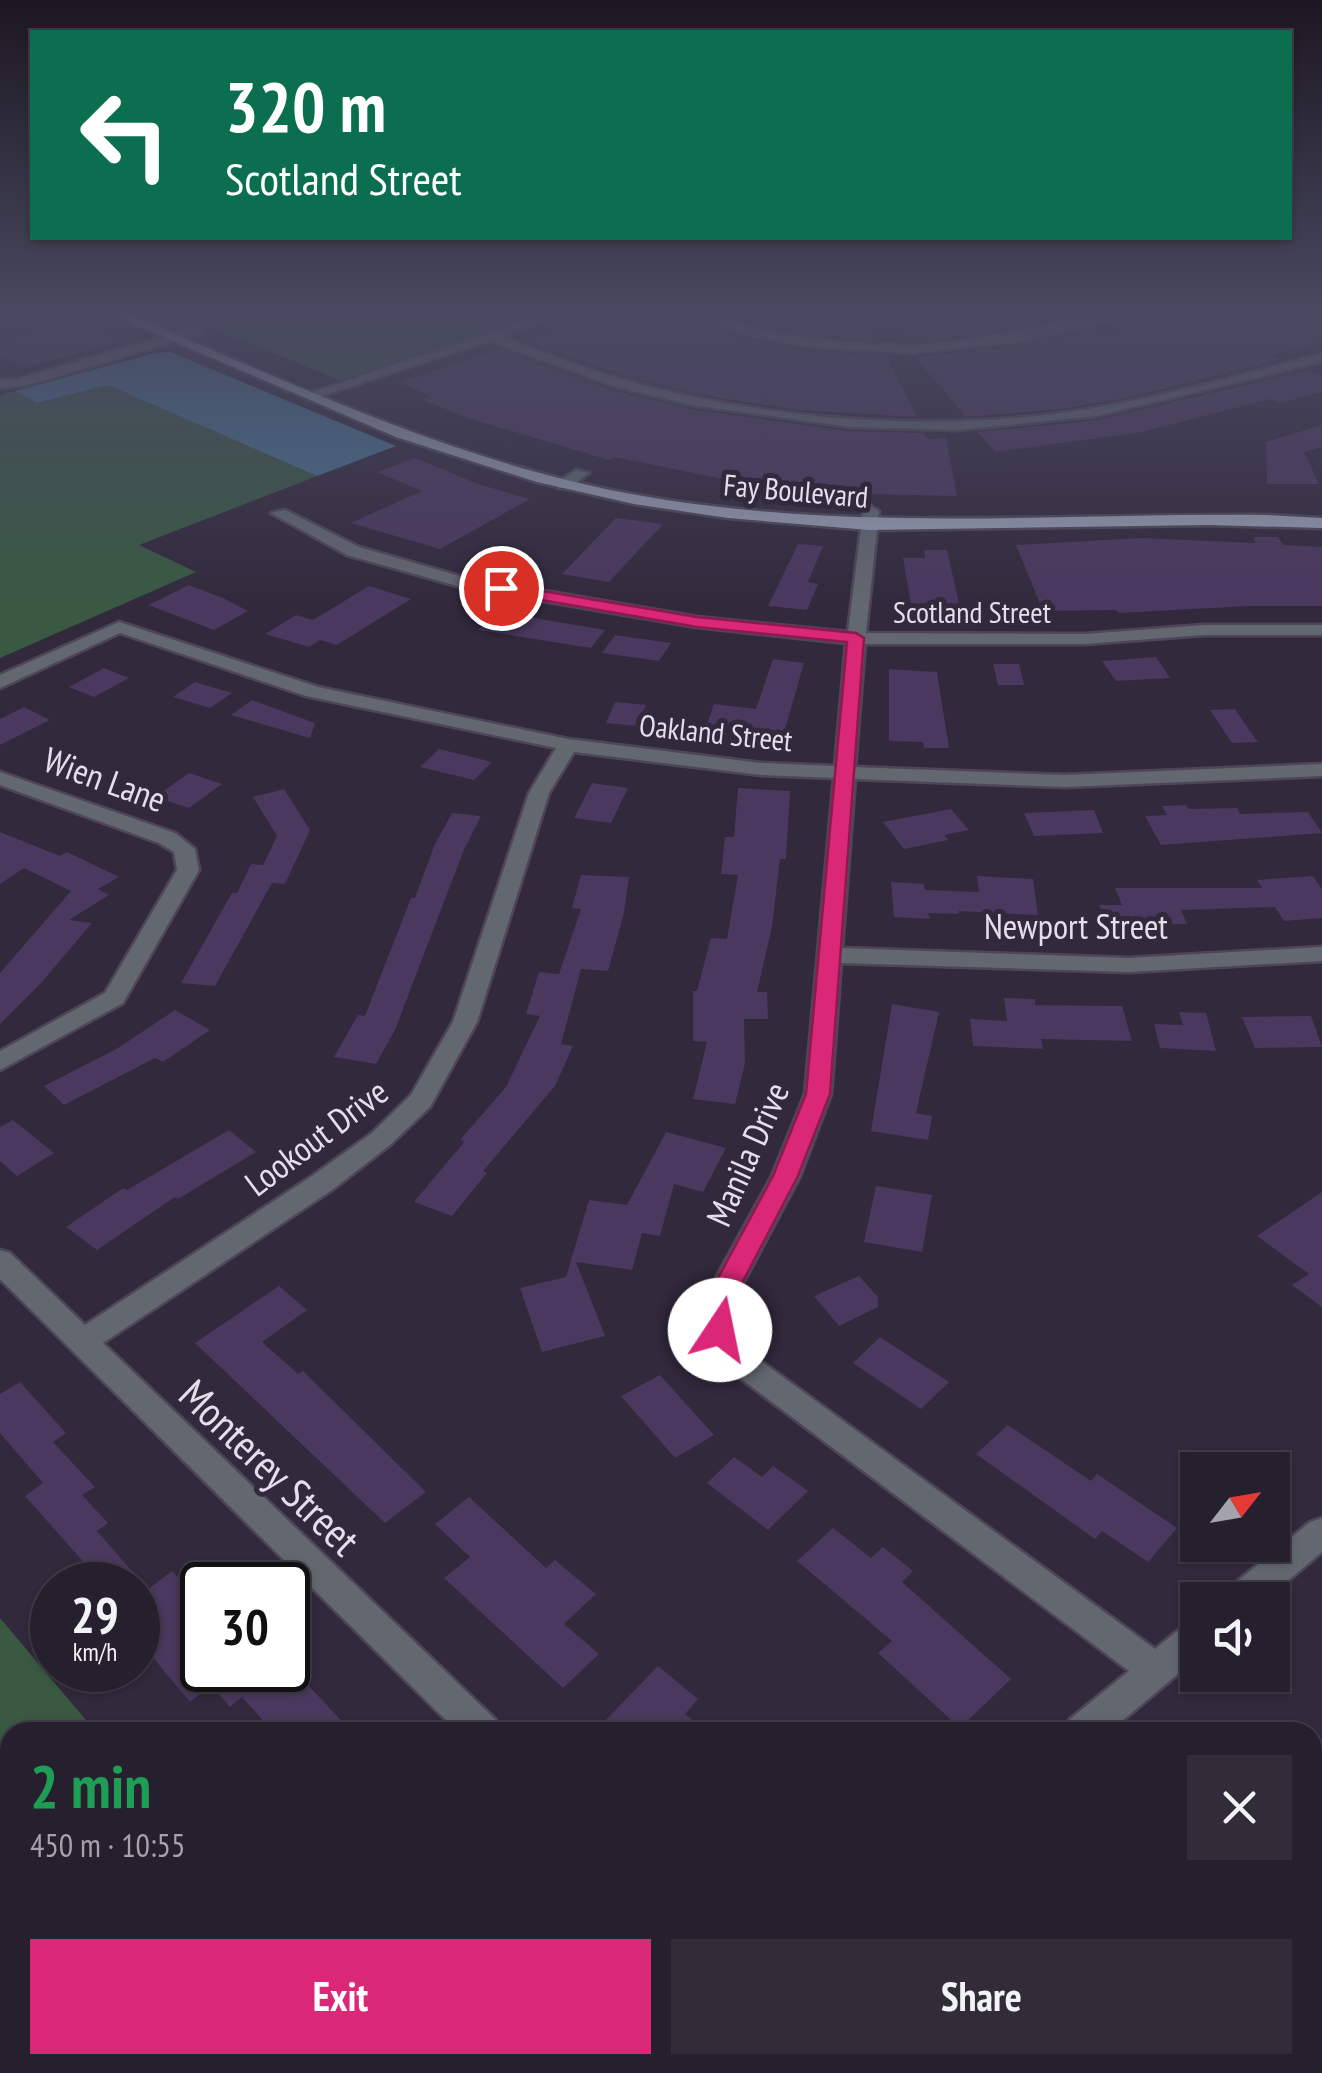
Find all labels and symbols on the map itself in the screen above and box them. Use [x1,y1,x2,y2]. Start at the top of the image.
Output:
street label: Fay Boulevard [722,464,870,516]
pin [459,546,544,631]
street label: Scotland Street [893,592,1052,631]
street label: Oakland Street [638,705,795,760]
street label: Wien Lane [38,736,172,822]
street label: Newport Street [984,903,1168,949]
street label: Lookout Drive [235,1068,397,1206]
street label: Manila Drive [695,1075,799,1233]
position arrow [668,1278,772,1382]
street label: Monterey Street [168,1367,372,1567]
north arrow [1180,1452,1290,1562]
speed limit sign: 30 [180,1562,310,1692]

